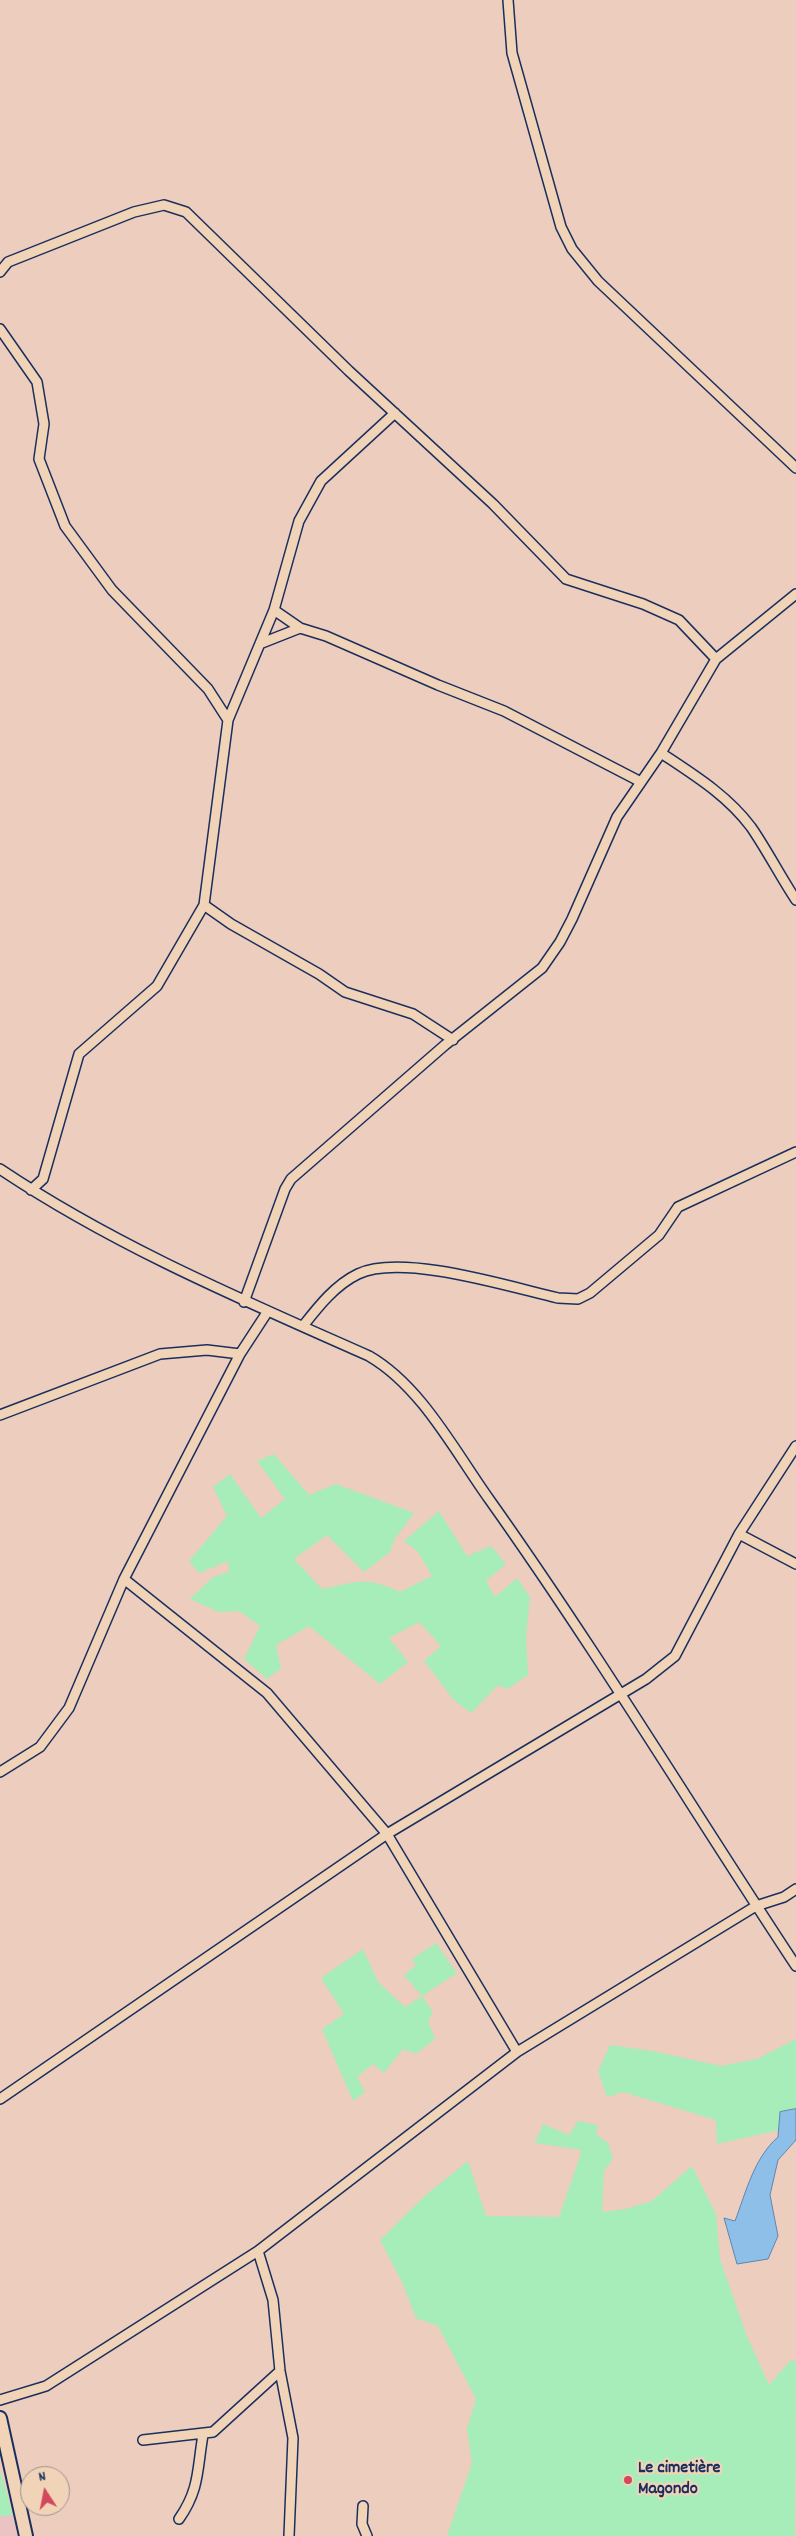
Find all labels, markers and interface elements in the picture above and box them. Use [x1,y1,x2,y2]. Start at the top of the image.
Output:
place label: Le cimetière Magondo [638,2459,721,2502]
north arrow [20,2466,70,2516]
text: N [37,2467,48,2488]
marker: Le cimetière Magondo [622,2474,634,2486]

